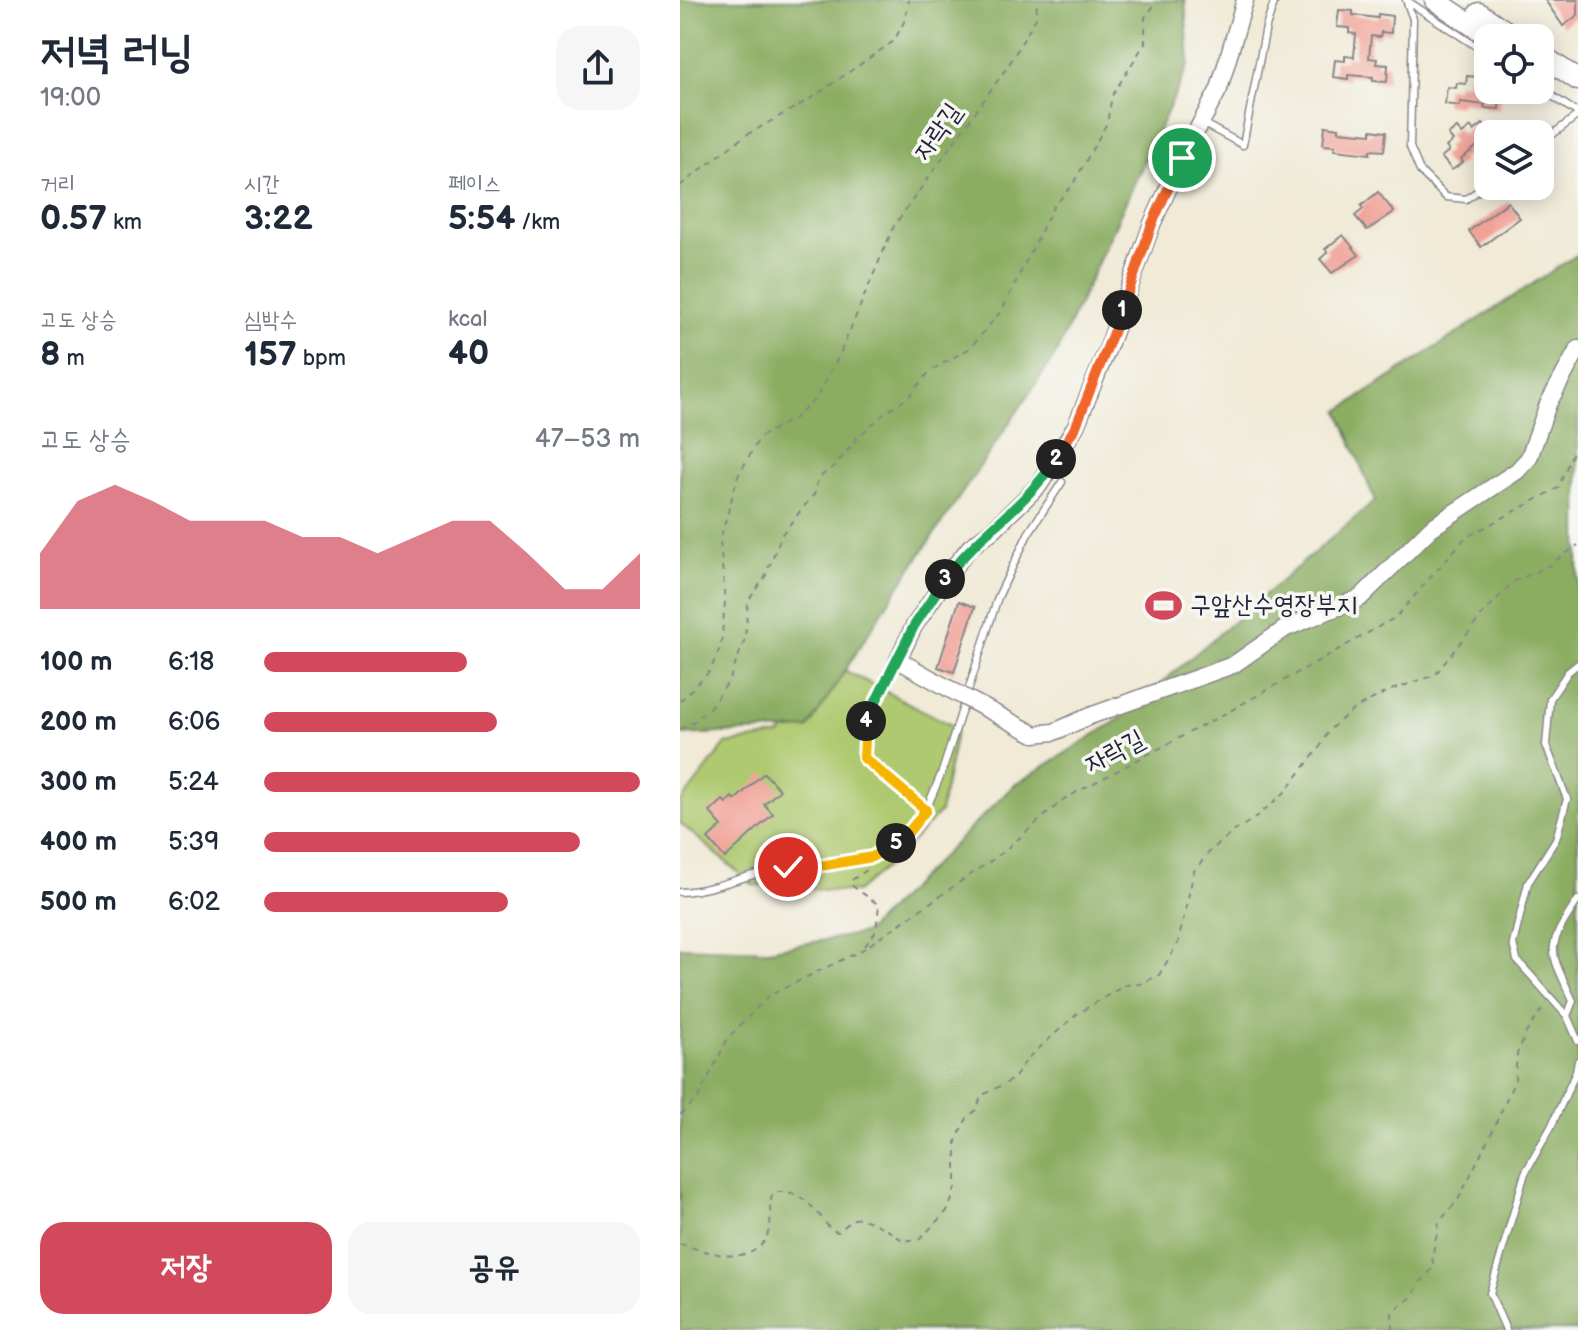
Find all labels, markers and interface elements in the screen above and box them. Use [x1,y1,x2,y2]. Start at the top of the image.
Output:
map controls [1474,24,1554,200]
button: locate [1474,24,1554,104]
text: 저녁 러닝 [40,26,194,79]
button: share [556,26,640,110]
text: 19:00 [40,83,101,114]
street label: 자락길 [907,97,969,167]
button: layers [1474,120,1554,200]
pin [1148,124,1216,192]
icon: arrive [1160,136,1204,180]
text: 거리 [40,171,75,198]
text: 시간 [244,171,279,198]
text: 페이스 [448,171,501,198]
text: 0.57 [40,198,107,239]
text: 3:22 [244,198,313,239]
text: 5:54 [448,198,515,239]
text: km [107,209,142,236]
text: /km [515,209,560,236]
pin: 1 [1102,290,1142,330]
text: 1 [1117,296,1127,323]
text: kcal [448,306,487,333]
text: 고도 상승 [40,307,117,334]
text: 심박수 [244,307,297,334]
text: 40 [448,333,489,374]
text: 8 [40,334,60,375]
text: 157 [244,334,297,375]
text: m [60,345,85,372]
text: bpm [297,345,346,372]
text: 47–53 m [535,424,640,455]
text: 고도 상승 [40,425,131,456]
pin: 2 [1036,439,1076,479]
text: 2 [1049,445,1063,472]
pin: 3 [925,559,965,599]
text: 3 [939,565,951,592]
sports icon: 구앞산수영장부지 [1145,586,1183,624]
place label: 구앞산수영장부지 [1190,590,1357,621]
text: 100 m [40,647,113,678]
text: 6:18 [168,647,214,678]
pin: 4 [846,701,886,741]
text: 200 m [40,707,117,738]
text: 6:06 [168,707,220,738]
text: 4 [860,707,872,734]
street label: 자락길 [1080,724,1150,780]
text: 300 m [40,767,117,798]
text: 5:24 [168,767,219,798]
pin: 5 [876,823,916,863]
text: 400 m [40,827,117,858]
text: 5:39 [168,827,219,858]
text: 5 [890,829,902,856]
pin [754,833,822,901]
icon: check [766,845,810,889]
text: 500 m [40,887,117,918]
text: 6:02 [168,887,220,918]
button: 저장 [40,1222,332,1314]
button: 공유 [348,1222,640,1314]

